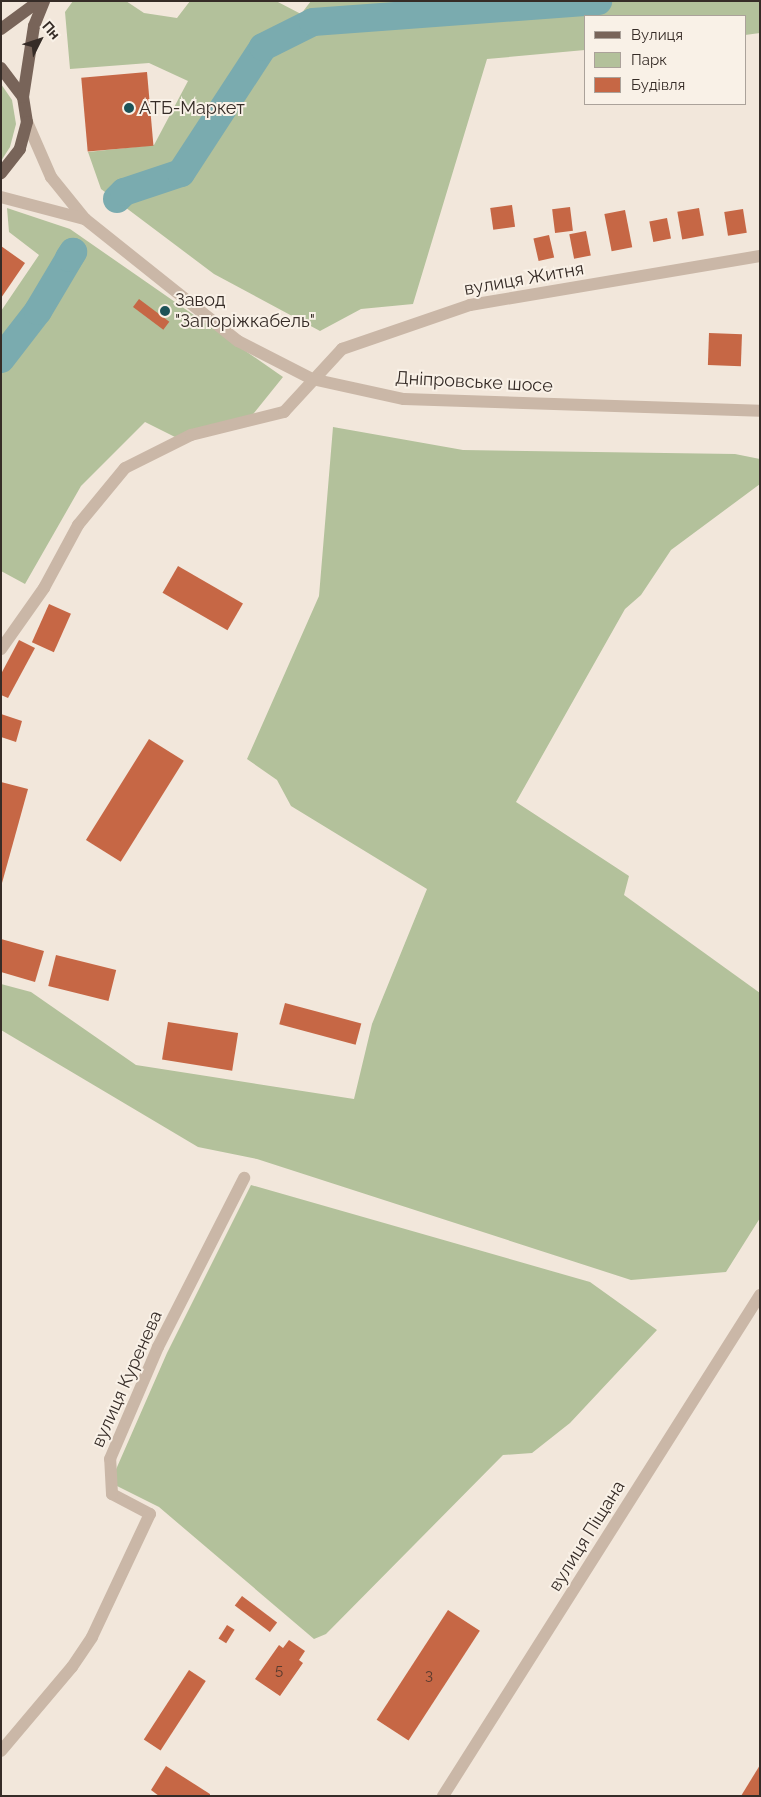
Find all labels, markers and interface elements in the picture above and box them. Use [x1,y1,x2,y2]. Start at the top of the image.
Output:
north arrow [15,15,65,65]
legend [584,15,746,105]
text: Пн [39,18,63,42]
text: Вулиця [631,26,683,44]
text: Парк [631,51,667,69]
text: Будівля [631,76,685,94]
place label: АТБ-Маркет [139,97,245,119]
marker: АТБ-Маркет [123,102,135,114]
street label: вулиця Житня [462,258,586,300]
place label: Завод "Запоріжкабель" [175,290,315,332]
marker: Завод "Запоріжкабель" [159,305,171,317]
street label: Дніпровське шосе [395,367,553,397]
street label: вулиця Куренева [87,1307,167,1451]
street label: вулиця Піщана [544,1477,630,1595]
house number: 5 [275,1662,283,1680]
house number: 3 [425,1667,433,1685]

